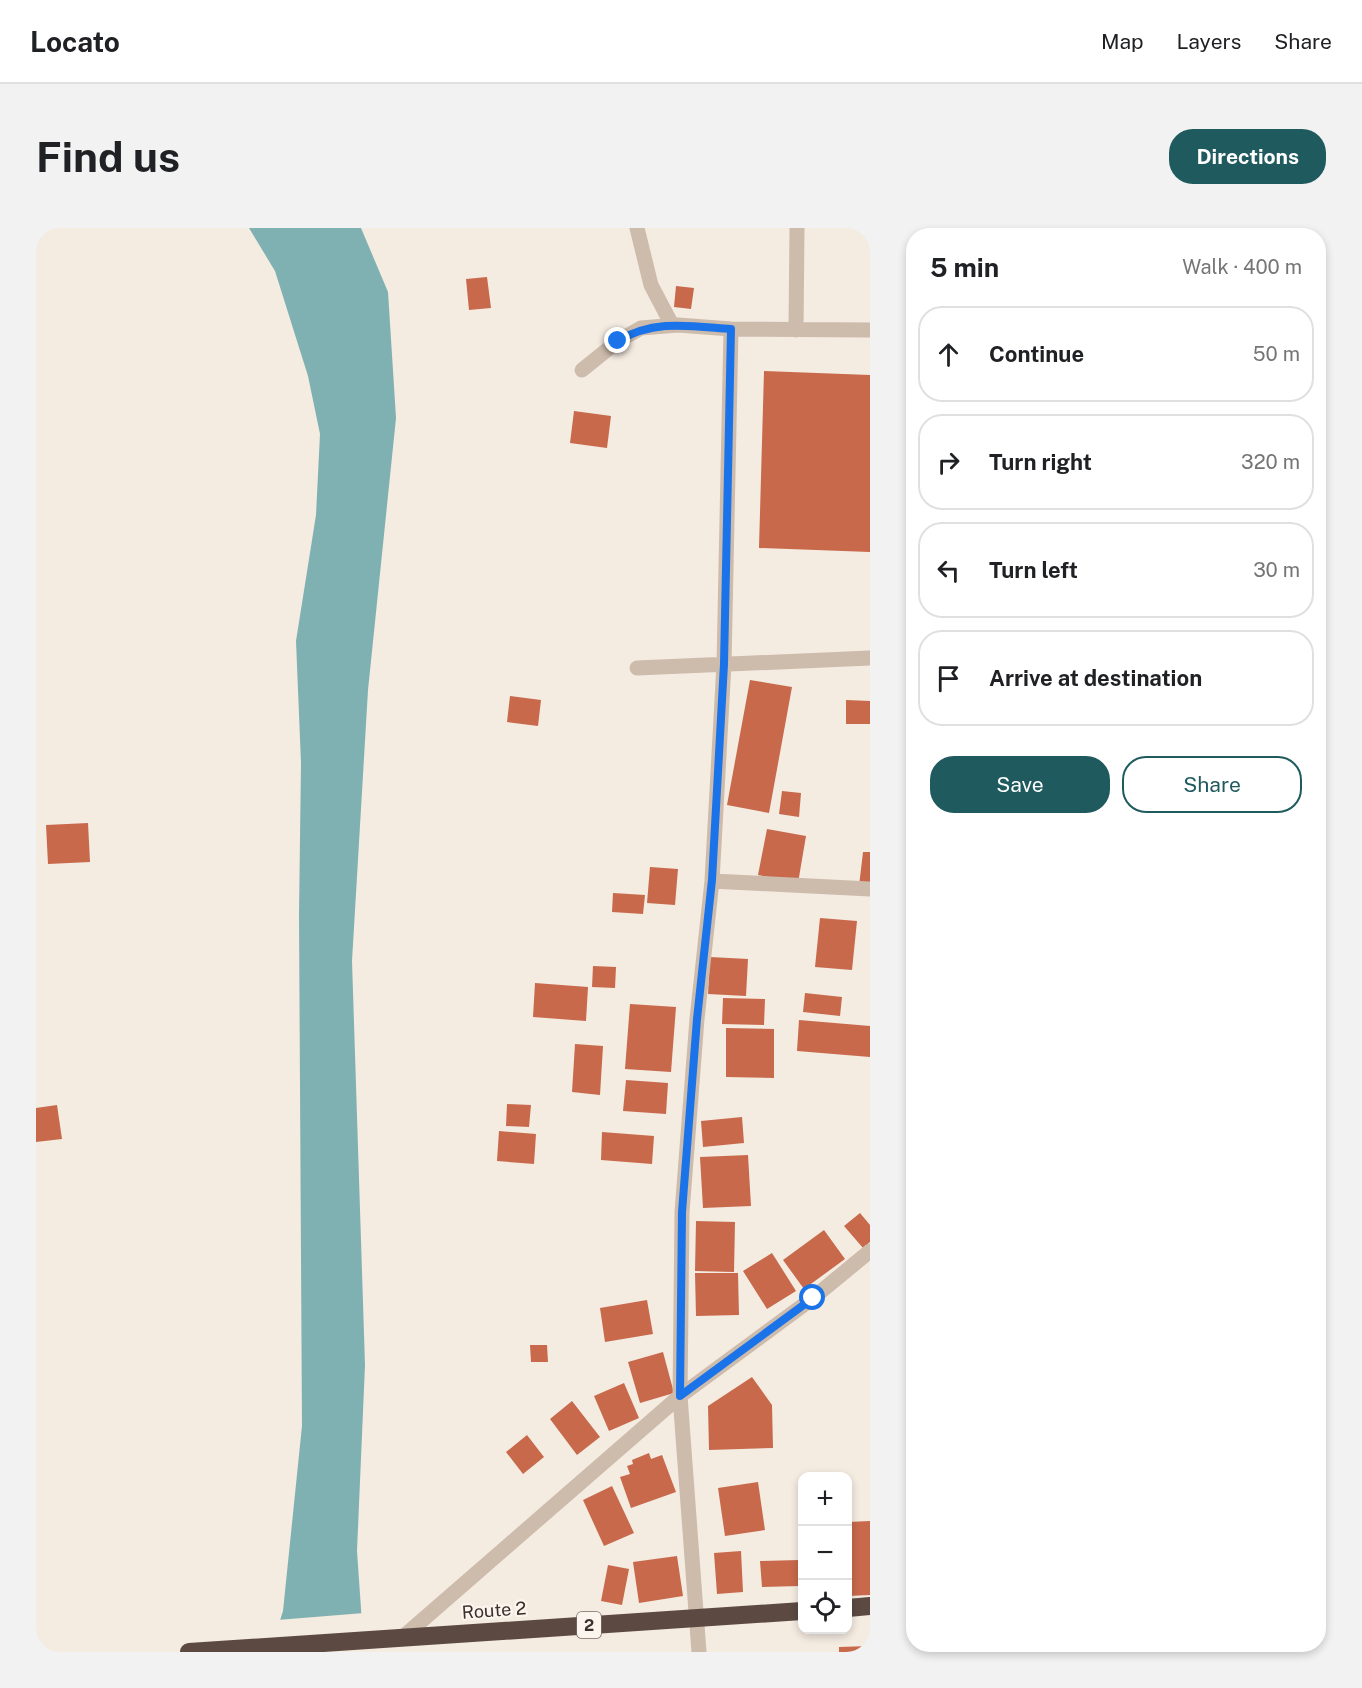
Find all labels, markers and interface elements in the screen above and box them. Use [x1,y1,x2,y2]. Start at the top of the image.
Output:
text: Locato [30,25,120,58]
text: Map [1101,29,1144,54]
text: Layers [1177,29,1241,54]
text: Share [1274,29,1332,54]
button: Directions [1169,129,1326,184]
text: Find us [36,132,180,181]
text: 5 min [930,252,999,283]
text: Walk · 400 m [1182,255,1302,279]
route end [604,327,630,353]
icon: ahead [932,338,965,371]
text: Continue [989,341,1084,367]
text: 50 m [1253,342,1300,366]
icon: right [932,446,965,479]
text: Turn right [989,449,1092,475]
text: 320 m [1241,450,1300,474]
icon: left [932,554,965,587]
text: Turn left [989,557,1078,583]
text: 30 m [1253,558,1300,582]
icon: arrive [932,662,965,695]
text: Arrive at destination [989,665,1202,691]
button: Save [930,756,1110,813]
button: Share [1122,756,1302,813]
route start [799,1284,825,1310]
map controls [798,1472,852,1634]
button: + [798,1472,852,1526]
button: − [798,1526,852,1580]
button: locate [798,1580,852,1634]
street label: Route 2 [461,1597,527,1623]
road number: 2 [577,1612,601,1638]

